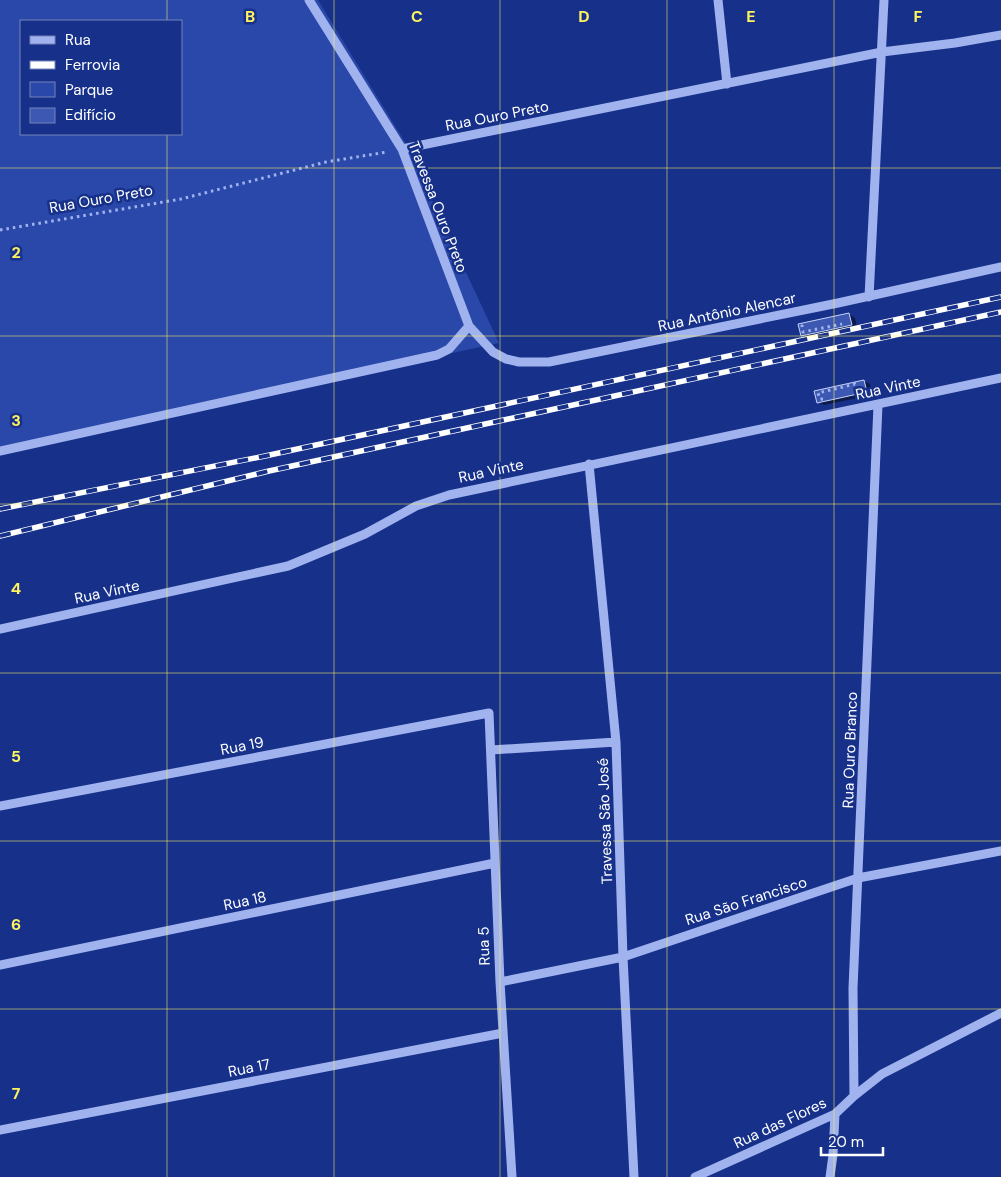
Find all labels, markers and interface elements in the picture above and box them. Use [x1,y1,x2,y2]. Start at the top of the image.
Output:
text: B [245,6,255,27]
text: C [411,6,423,27]
text: D [578,6,590,27]
text: E [746,6,756,27]
text: F [914,6,923,27]
legend [20,20,182,135]
text: Rua [65,30,91,50]
text: Ferrovia [65,55,120,75]
text: Parque [65,80,113,100]
street label: Rua Ouro Preto [444,96,550,136]
text: Edifício [65,105,116,125]
street label: Travessa Ouro Preto [404,138,472,276]
street label: Rua Ouro Preto [48,180,154,218]
text: 2 [11,242,21,263]
street label: Rua Antônio Alencar [656,288,798,336]
street label: Rua Vinte [854,371,922,405]
text: 3 [11,410,21,431]
street label: Rua Vinte [457,454,525,488]
street label: Rua Vinte [73,575,141,609]
text: 4 [11,578,21,599]
street label: Rua Ouro Branco [838,691,862,809]
street label: Rua 19 [219,732,265,760]
text: 5 [11,746,21,767]
street label: Travessa São José [593,757,617,885]
street label: Rua São Francisco [683,872,810,930]
street label: Rua 18 [222,887,268,915]
text: 6 [11,914,21,935]
street label: Rua 5 [473,926,495,966]
street label: Rua 17 [226,1054,272,1082]
text: 7 [12,1083,21,1104]
street label: Rua das Flores [730,1093,830,1153]
scale bar [821,1124,884,1156]
text: 20 m [828,1132,864,1152]

